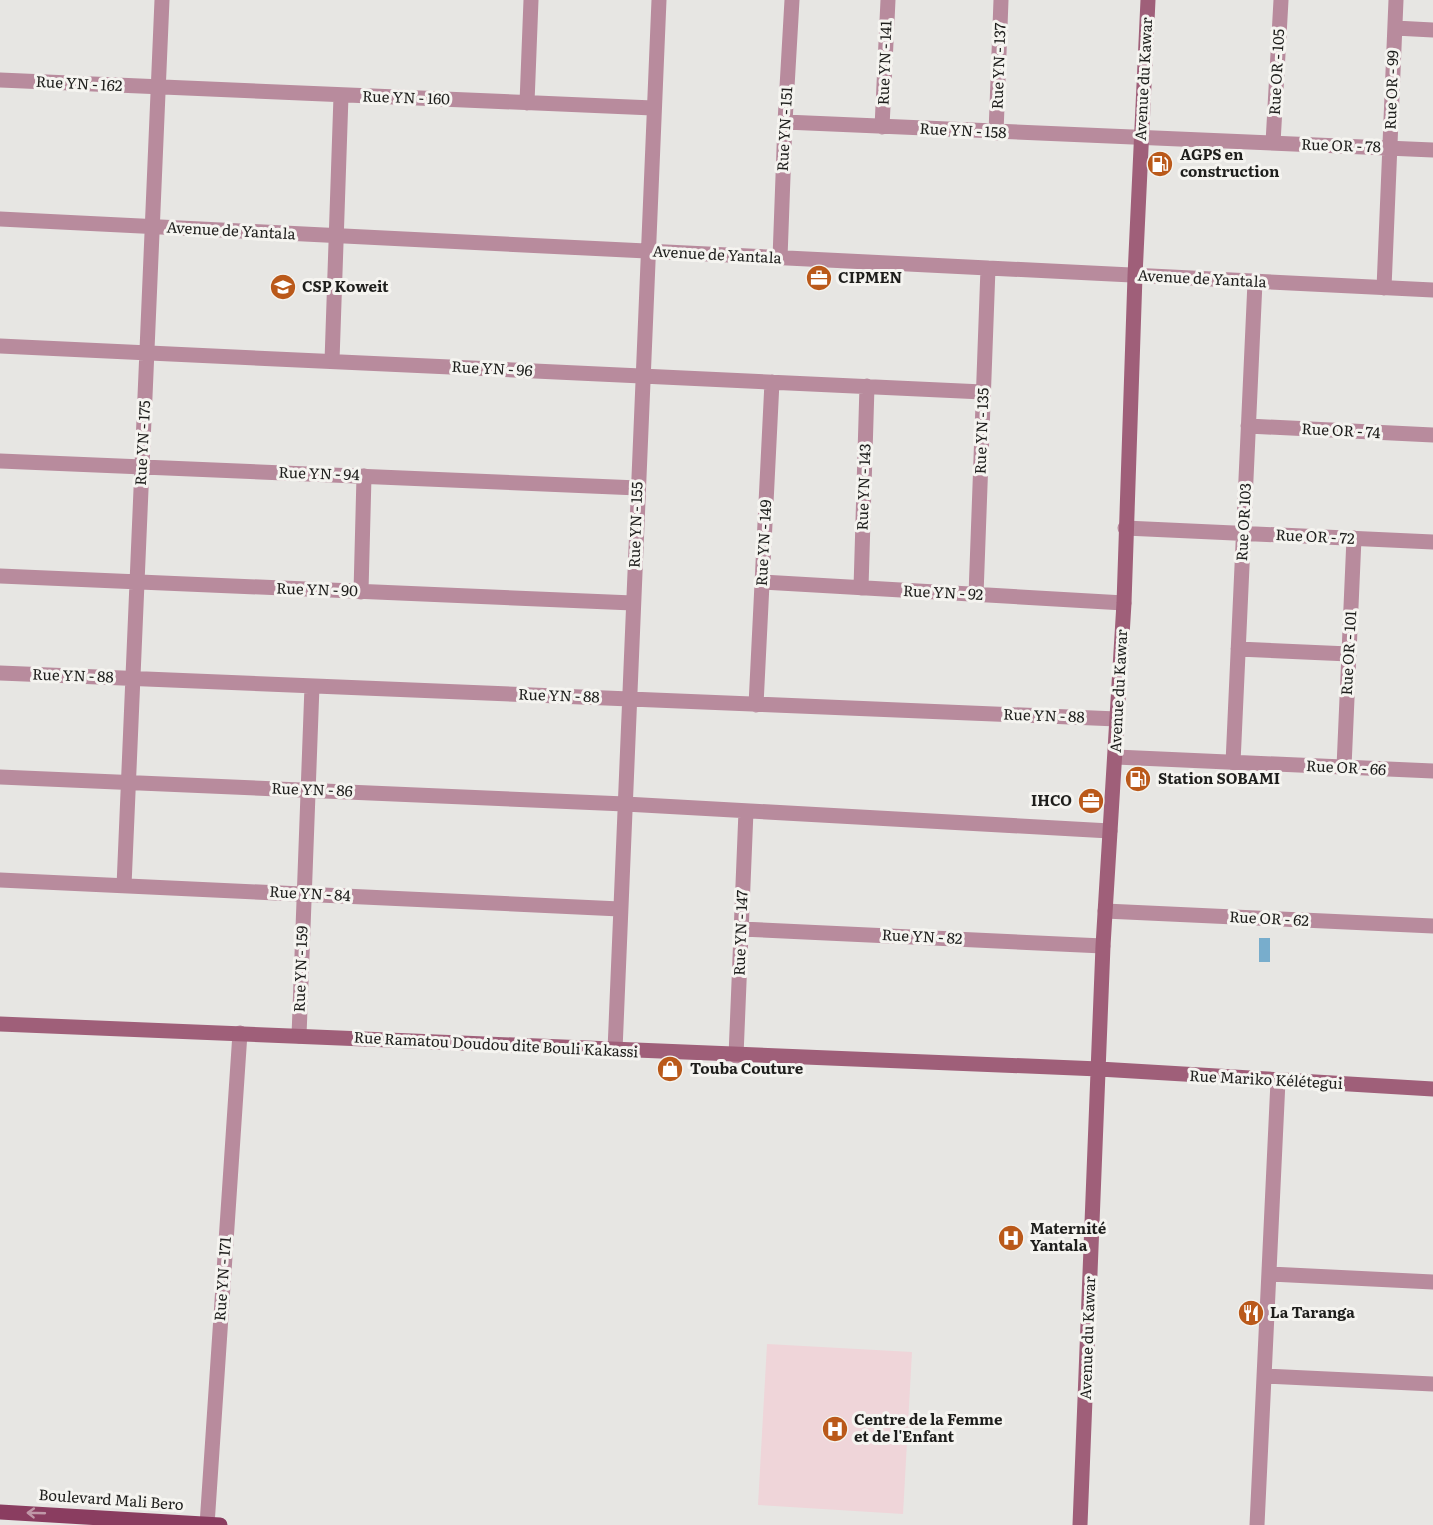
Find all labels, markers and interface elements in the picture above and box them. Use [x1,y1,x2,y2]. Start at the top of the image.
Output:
street label: Avenue du Kawar [1128,17,1157,141]
street label: Rue YN - 141 [871,20,896,106]
street label: Rue YN - 137 [984,22,1011,110]
street label: Rue OR - 105 [1262,28,1289,116]
street label: Rue OR - 99 [1378,50,1403,130]
street label: Rue YN - 162 [35,69,123,96]
street label: Rue YN - 160 [362,83,451,110]
street label: Rue YN - 151 [770,86,797,172]
street label: Rue YN - 158 [919,116,1007,143]
street label: Rue OR - 78 [1301,132,1381,157]
place label: AGPS en construction [1180,142,1280,182]
fuel station icon: AGPS en construction [1145,149,1175,179]
street label: Avenue de Yantala [166,215,297,244]
street label: Avenue de Yantala [652,239,783,268]
office icon: CIPMEN [804,263,834,293]
street label: Avenue de Yantala [1137,263,1268,292]
place label: CIPMEN [838,265,902,288]
school or university icon: CSP Koweit [268,272,298,302]
place label: CSP Koweit [302,274,389,297]
street label: Rue YN - 96 [451,354,533,381]
street label: Rue YN - 135 [967,387,994,475]
street label: Rue YN - 175 [128,399,155,486]
street label: Rue OR - 74 [1301,416,1381,443]
street label: Rue YN - 143 [849,443,876,531]
street label: Rue YN - 94 [278,460,360,485]
street label: Rue YN - 155 [621,481,648,569]
street label: Rue OR 103 [1229,482,1256,562]
street label: Rue YN - 149 [749,499,776,587]
street label: Rue OR - 72 [1275,522,1356,549]
street label: Rue YN - 90 [276,576,359,601]
street label: Rue YN - 92 [902,578,984,605]
street label: Rue OR - 101 [1334,610,1361,696]
street label: Avenue du Kawar [1103,629,1132,753]
street label: Rue YN - 88 [32,662,114,687]
street label: Rue YN - 88 [518,682,600,707]
street label: Rue YN - 88 [1003,702,1085,727]
street label: Rue OR - 66 [1305,753,1387,780]
fuel station icon: Station SOBAMI [1123,764,1153,794]
place label: Station SOBAMI [1158,766,1280,789]
street label: Rue YN - 86 [271,776,353,801]
office icon: IHCO [1076,786,1106,816]
place label: IHCO [1031,788,1072,811]
street label: Rue YN - 84 [269,879,351,906]
street label: Rue YN - 147 [727,889,753,976]
street label: Rue OR - 62 [1229,904,1310,931]
street label: Rue YN - 82 [881,922,963,949]
street label: Rue YN - 159 [286,925,313,1013]
street label: Rue Ramatou Doudou dite Bouli Kakassi [353,1025,639,1062]
shop icon: Touba Couture [655,1054,685,1084]
place label: Touba Couture [690,1056,804,1079]
street label: Rue Mariko Kélétegui [1189,1063,1343,1094]
place label: Maternité Yantala [1030,1216,1107,1256]
hospital icon: Maternité Yantala [996,1223,1026,1253]
street label: Rue YN - 171 [207,1236,236,1322]
street label: Avenue du Kawar [1073,1276,1100,1400]
restaurant icon: La Taranga [1236,1298,1266,1328]
place label: La Taranga [1270,1300,1355,1323]
place label: Centre de la Femme et de l'Enfant [854,1407,1003,1447]
hospital icon: Centre de la Femme et de l'Enfant [820,1414,850,1444]
street label: Boulevard Mali Bero [38,1482,185,1515]
one-way arrow [27,1508,47,1519]

